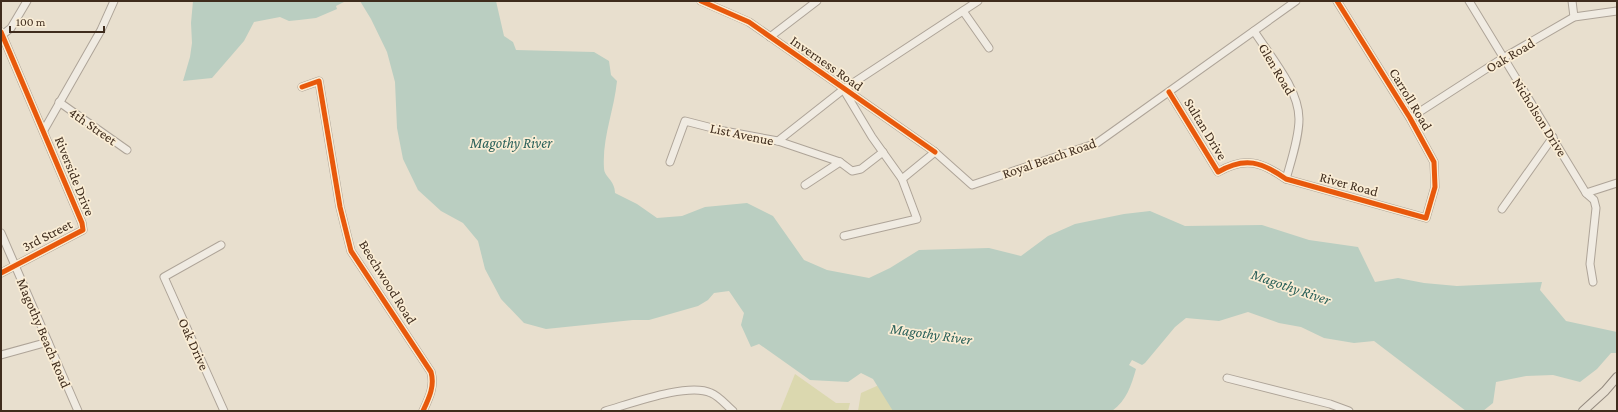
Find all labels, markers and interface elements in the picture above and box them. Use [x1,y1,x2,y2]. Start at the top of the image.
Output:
scale bar [10,8,104,34]
text: 100 m [16,15,46,29]
street label: Inverness Road [788,32,867,94]
street label: Oak Road [1483,34,1538,76]
street label: Glen Road [1255,40,1299,98]
street label: Carroll Road [1386,65,1436,133]
street label: Nicholson Drive [1509,75,1571,159]
street label: Sultan Drive [1181,95,1231,163]
street label: 4th Street [66,104,120,148]
street label: List Avenue [709,119,775,149]
street label: Riverside Drive [52,134,98,218]
street label: Royal Beach Road [1000,134,1099,182]
water label: Magothy River [469,135,553,152]
street label: River Road [1318,169,1381,200]
street label: 3rd Street [19,215,75,254]
street label: Beechwood Road [356,237,420,327]
water label: Magothy River [1248,266,1333,309]
street label: Magothy Beach Road [14,276,75,391]
street label: Oak Drive [175,315,213,373]
water label: Magothy River [888,320,974,349]

